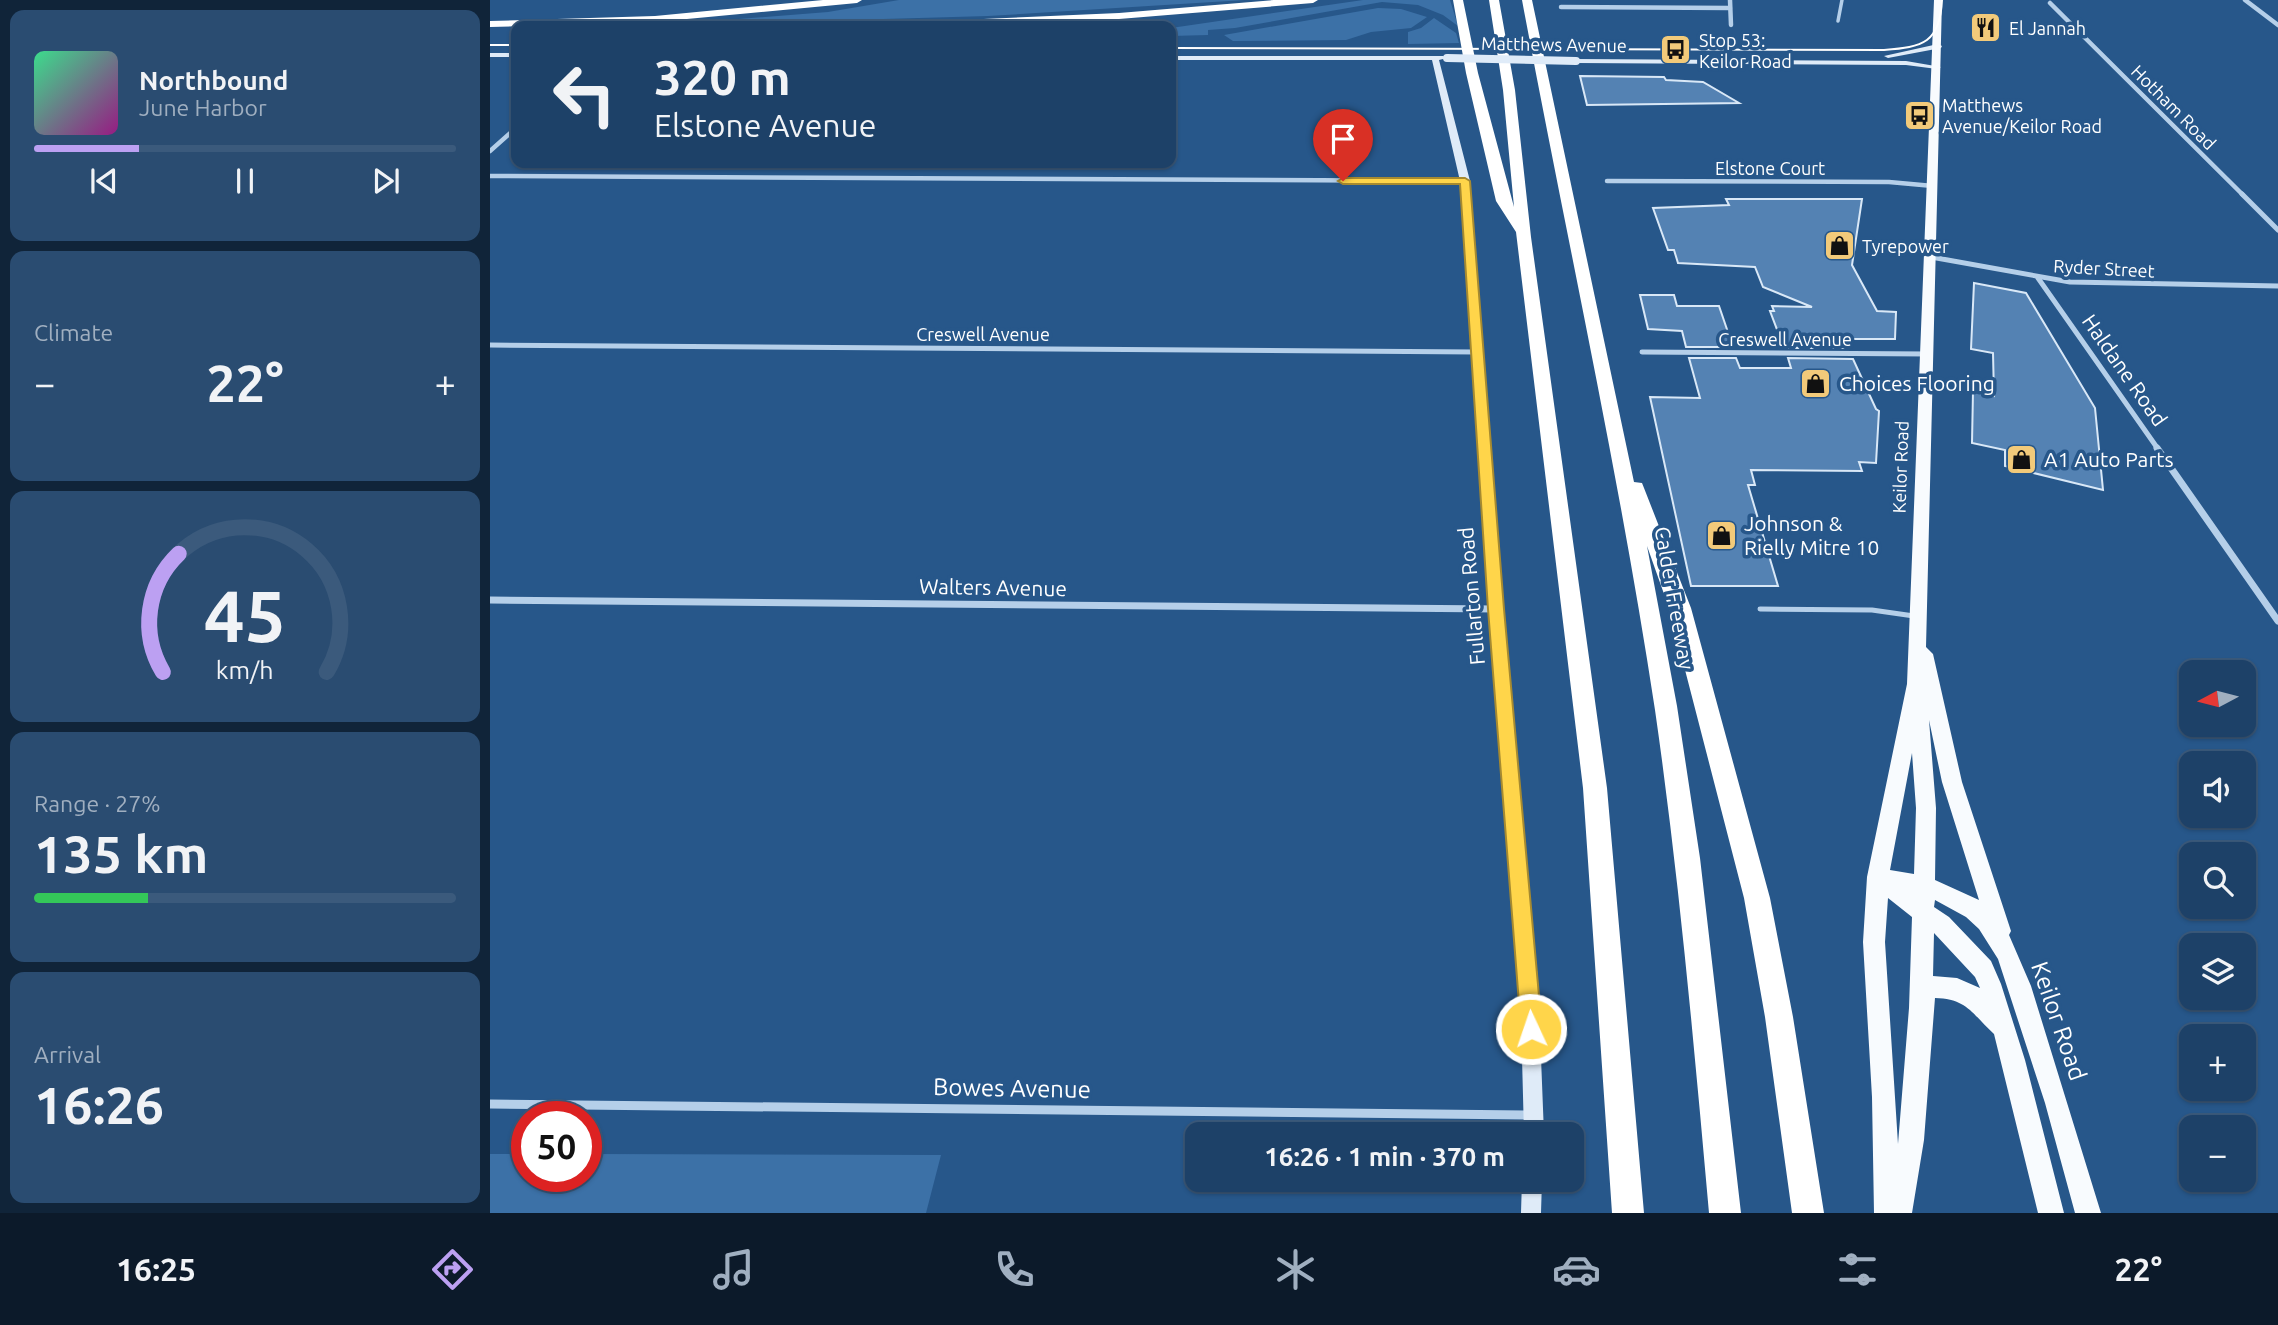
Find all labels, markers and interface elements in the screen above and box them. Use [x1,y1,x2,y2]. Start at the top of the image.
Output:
restaurant icon: El Jannah [1969,11,2003,45]
place label: El Jannah [2009,18,2086,38]
place label: Stop 53: Keilor Road [1699,30,1792,71]
street label: Matthews Avenue [1481,33,1627,55]
bus stop icon: Stop 53: Keilor Road [1659,33,1693,67]
icon: left [539,49,630,140]
text: 320 m [654,49,791,104]
street label: Hotham Road [2128,61,2220,153]
text: Northbound [139,66,288,95]
text: June Harbor [139,95,267,120]
place label: Matthews Avenue/Keilor Road [1942,95,2102,136]
bus stop icon: Matthews Avenue/Keilor Road [1902,98,1936,132]
text: Elstone Avenue [654,107,877,143]
pin [1313,109,1373,181]
icon: arrive [1324,120,1362,158]
street label: Elstone Court [1715,158,1825,178]
icon: previous [85,162,123,200]
icon: pause [226,162,264,200]
icon: next [367,162,405,200]
shop icon: Tyrepower [1822,229,1856,263]
place label: Tyrepower [1862,236,1949,256]
street label: Ryder Street [2053,255,2155,281]
street label: Haldane Road [2078,310,2172,430]
text: Climate [34,320,113,345]
street label: Creswell Avenue [916,324,1050,344]
street label: Creswell Avenue [1718,329,1852,349]
text: 22° [206,354,284,412]
text: − [34,362,55,404]
text: + [435,362,456,404]
shop icon: Choices Flooring [1799,366,1833,400]
place label: Choices Flooring [1839,371,1995,395]
street label: Keilor Road [1888,420,1912,514]
shop icon: A1 Auto Parts [2004,442,2038,476]
place label: A1 Auto Parts [2044,447,2174,471]
place label: Johnson & Rielly Mitre 10 [1744,511,1879,559]
shop icon: Johnson & Rielly Mitre 10 [1704,518,1738,552]
street label: Calder Freeway [1651,525,1699,671]
street label: Fullarton Road [1453,526,1489,666]
street label: Walters Avenue [919,574,1067,600]
text: 45 [204,575,286,657]
text: km/h [216,656,274,684]
north arrow [2179,660,2256,737]
map controls [2179,660,2256,1192]
button: sound [2179,751,2256,828]
text: Range · 27% [34,791,161,816]
text: 135 km [34,825,208,883]
button: search [2179,842,2256,919]
button: layers [2179,933,2256,1010]
street label: Keilor Road [2026,958,2092,1084]
position arrow [1494,992,1568,1066]
button: + [2179,1024,2256,1101]
text: Arrival [34,1042,101,1067]
street label: Bowes Avenue [933,1073,1091,1103]
text: 16:26 [34,1076,164,1134]
speed limit sign: 50 [511,1101,602,1192]
button: − [2179,1115,2256,1192]
text: 16:26 · 1 min · 370 m [1264,1142,1505,1171]
icon: directions [428,1245,477,1294]
icon: music [709,1245,758,1294]
icon: phone [990,1245,1039,1294]
icon: climate [1271,1245,1320,1294]
icon: car [1552,1245,1601,1294]
icon: filters [1833,1245,1882,1294]
text: 16:25 [116,1251,196,1287]
text: 22° [2115,1251,2162,1287]

